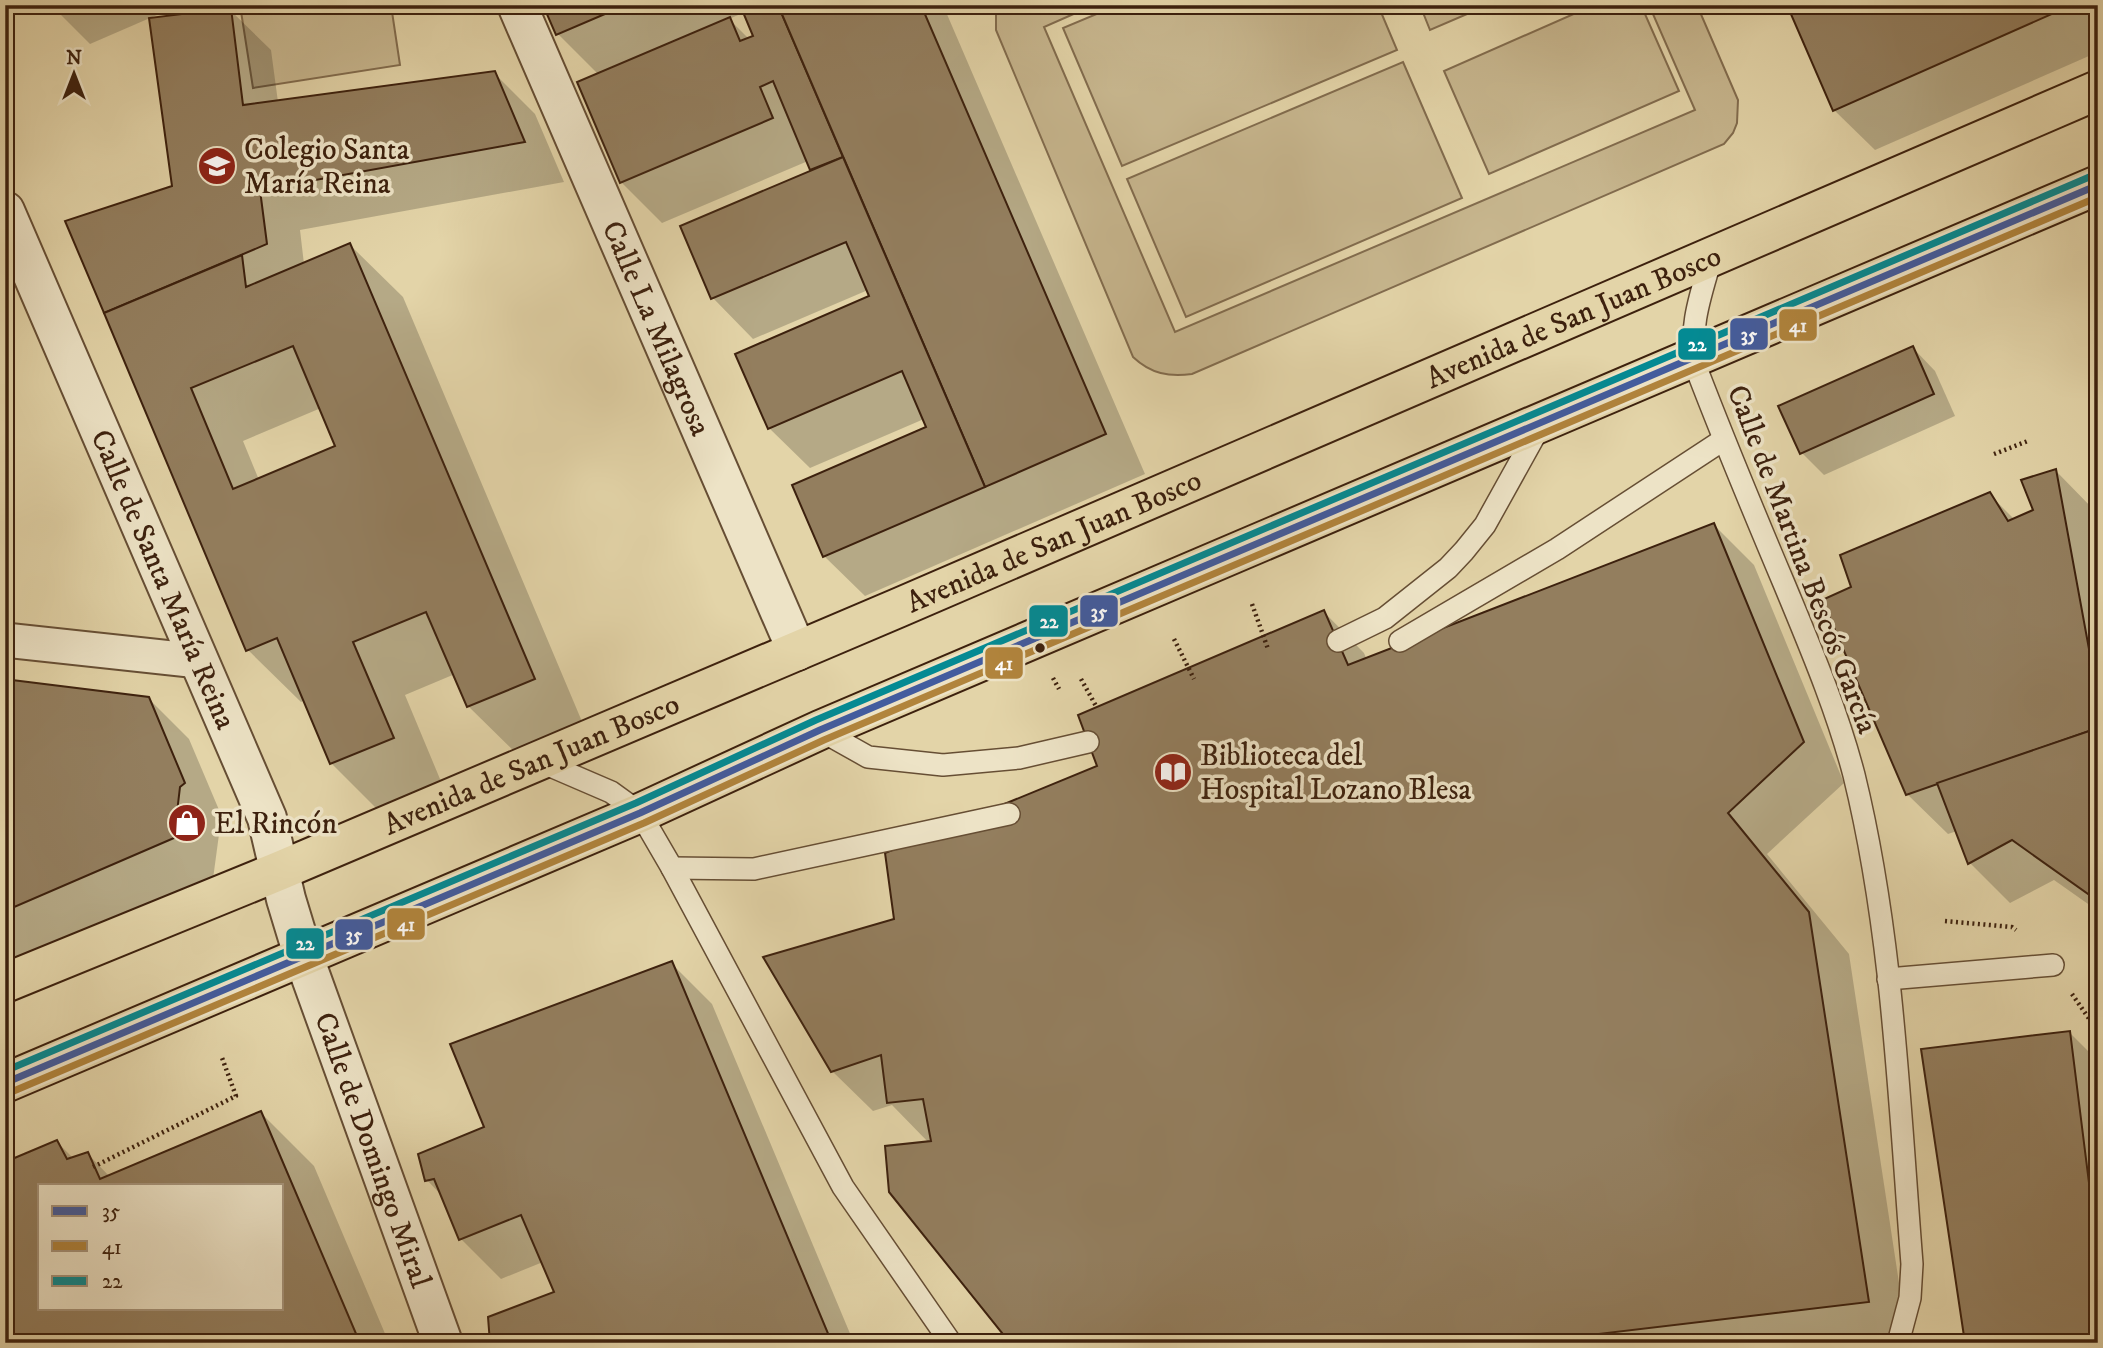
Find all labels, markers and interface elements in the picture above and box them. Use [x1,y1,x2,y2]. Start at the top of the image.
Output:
north arrow [38,38,108,108]
text: N [66,47,82,70]
place label: Colegio Santa María Reina [244,132,410,203]
school or university icon: Colegio Santa María Reina [196,145,238,187]
street label: Calle La Milagrosa [593,216,718,442]
street label: Avenida de San Juan Bosco [1420,238,1727,398]
line badge: 41 [1778,308,1818,342]
text: 41 [1789,315,1807,338]
line badge: 35 [1729,317,1769,351]
text: 35 [1741,324,1758,347]
line badge: 22 [1677,327,1717,361]
text: 22 [1688,334,1707,357]
street label: Calle de Martina Bescós García [1718,380,1885,739]
street label: Calle de Santa María Reina [82,424,244,736]
street label: Avenida de San Juan Bosco [901,462,1207,622]
line badge: 35 [1079,594,1119,628]
text: 35 [1091,601,1108,624]
line badge: 22 [1028,604,1069,638]
text: 22 [1040,611,1059,634]
unlabelled marker [1033,641,1047,655]
line badge: 41 [984,646,1024,680]
text: 41 [995,653,1013,676]
street label: Avenida de San Juan Bosco [378,686,685,844]
place label: Biblioteca del Hospital Lozano Blesa [1200,738,1472,809]
library icon: Biblioteca del Hospital Lozano Blesa [1152,751,1194,793]
shop icon: El Rincón [166,802,208,844]
place label: El Rincón [214,806,337,843]
line badge: 41 [386,907,426,941]
text: 41 [397,914,415,937]
line badge: 35 [334,918,374,951]
text: 35 [346,924,363,947]
line badge: 22 [285,927,325,960]
text: 22 [296,933,315,956]
street label: Calle de Domingo Miral [305,1008,439,1293]
legend [38,1184,284,1310]
text: 35 [102,1199,120,1225]
text: 41 [102,1235,122,1261]
text: 22 [102,1269,123,1295]

